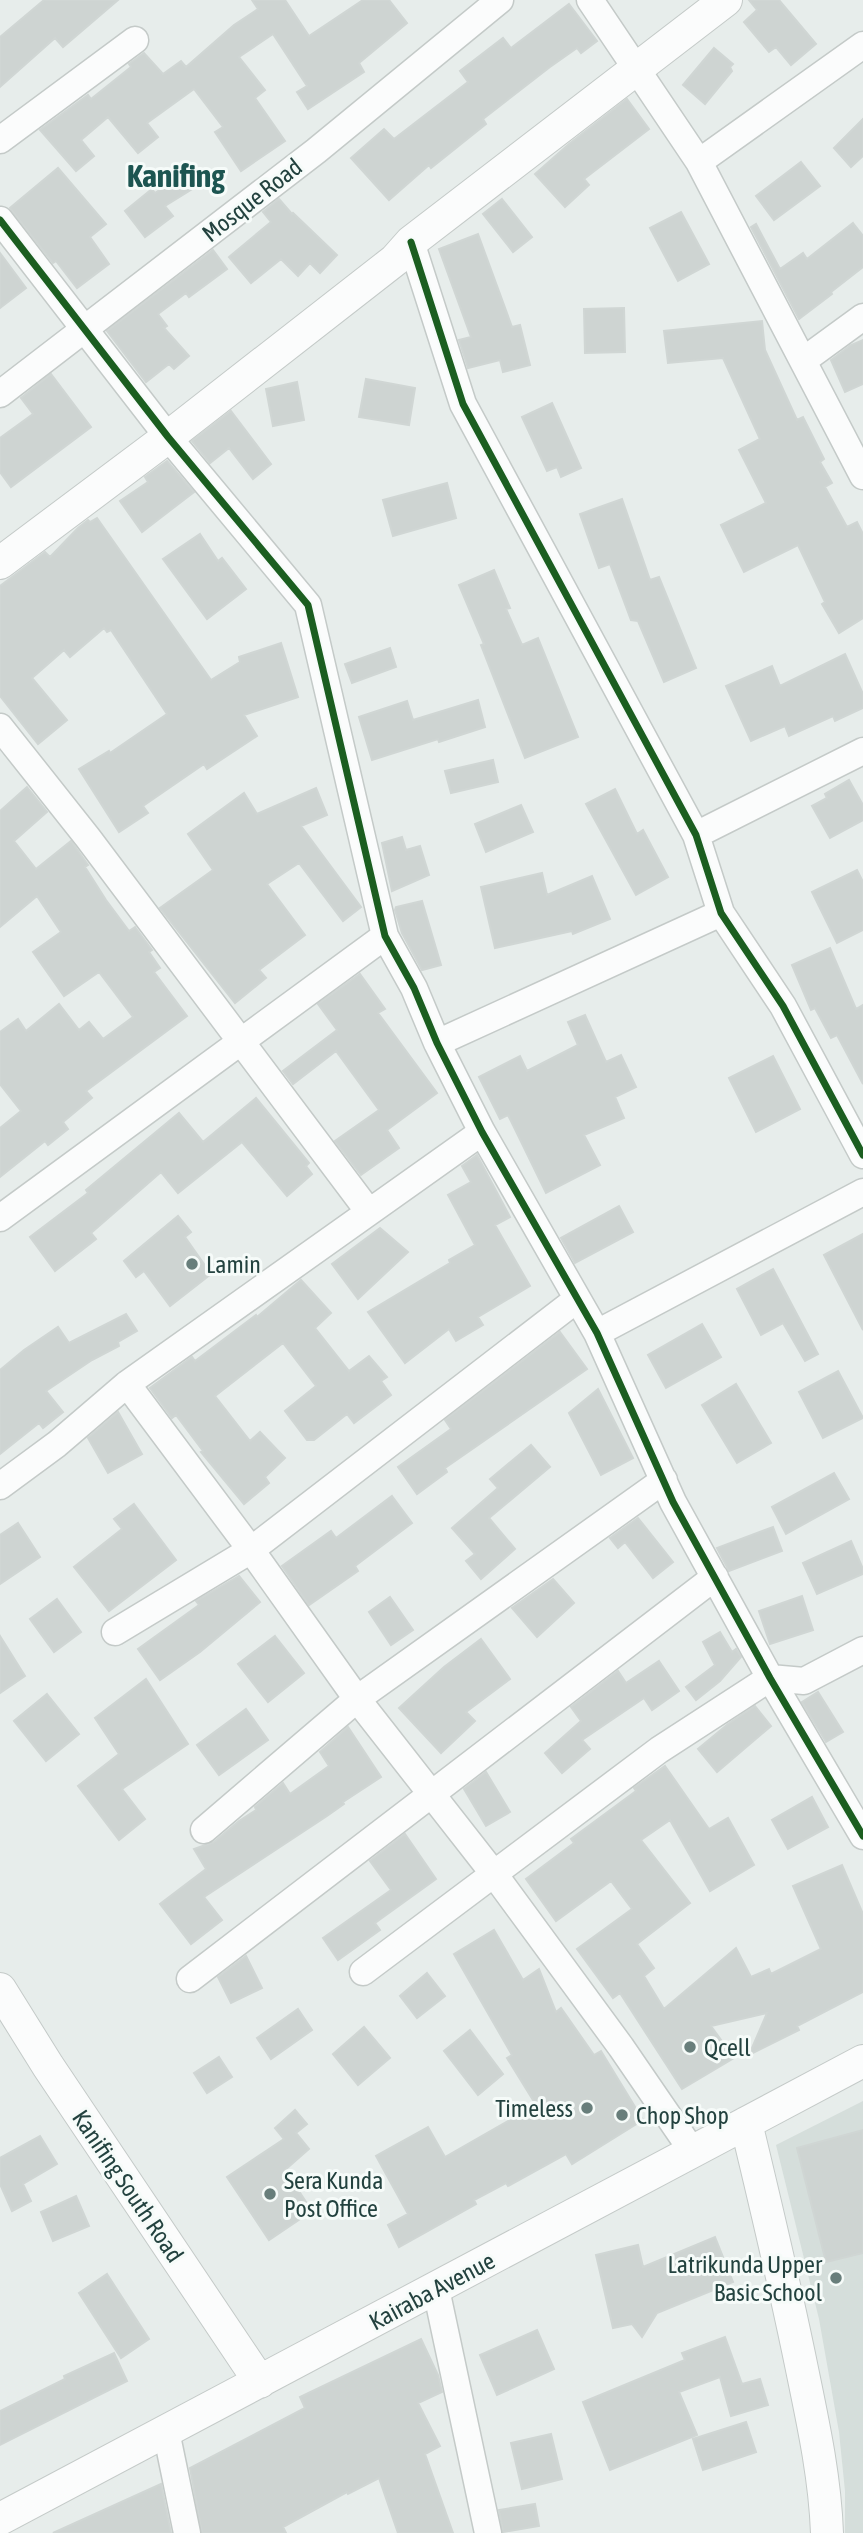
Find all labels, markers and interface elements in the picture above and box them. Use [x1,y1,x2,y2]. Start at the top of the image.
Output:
street label: Mosque Road [197,153,307,247]
district label: Kanifing [127,157,225,194]
place label: Lamin [206,1251,261,1278]
marker: Lamin [184,1256,200,1272]
place label: Qcell [704,2034,751,2061]
marker: Qcell [682,2039,698,2055]
place label: Timeless [495,2095,573,2122]
marker: Timeless [579,2100,595,2116]
place label: Chop Shop [636,2102,729,2129]
street label: Kanifing South Road [67,2105,189,2267]
marker: Chop Shop [614,2107,630,2123]
place label: Sera Kunda Post Office [284,2167,383,2222]
marker: Sera Kunda Post Office [262,2186,278,2202]
street label: Kairaba Avenue [365,2247,499,2335]
place label: Latrikunda Upper Basic School [668,2251,823,2306]
marker: Latrikunda Upper Basic School [828,2270,844,2286]

